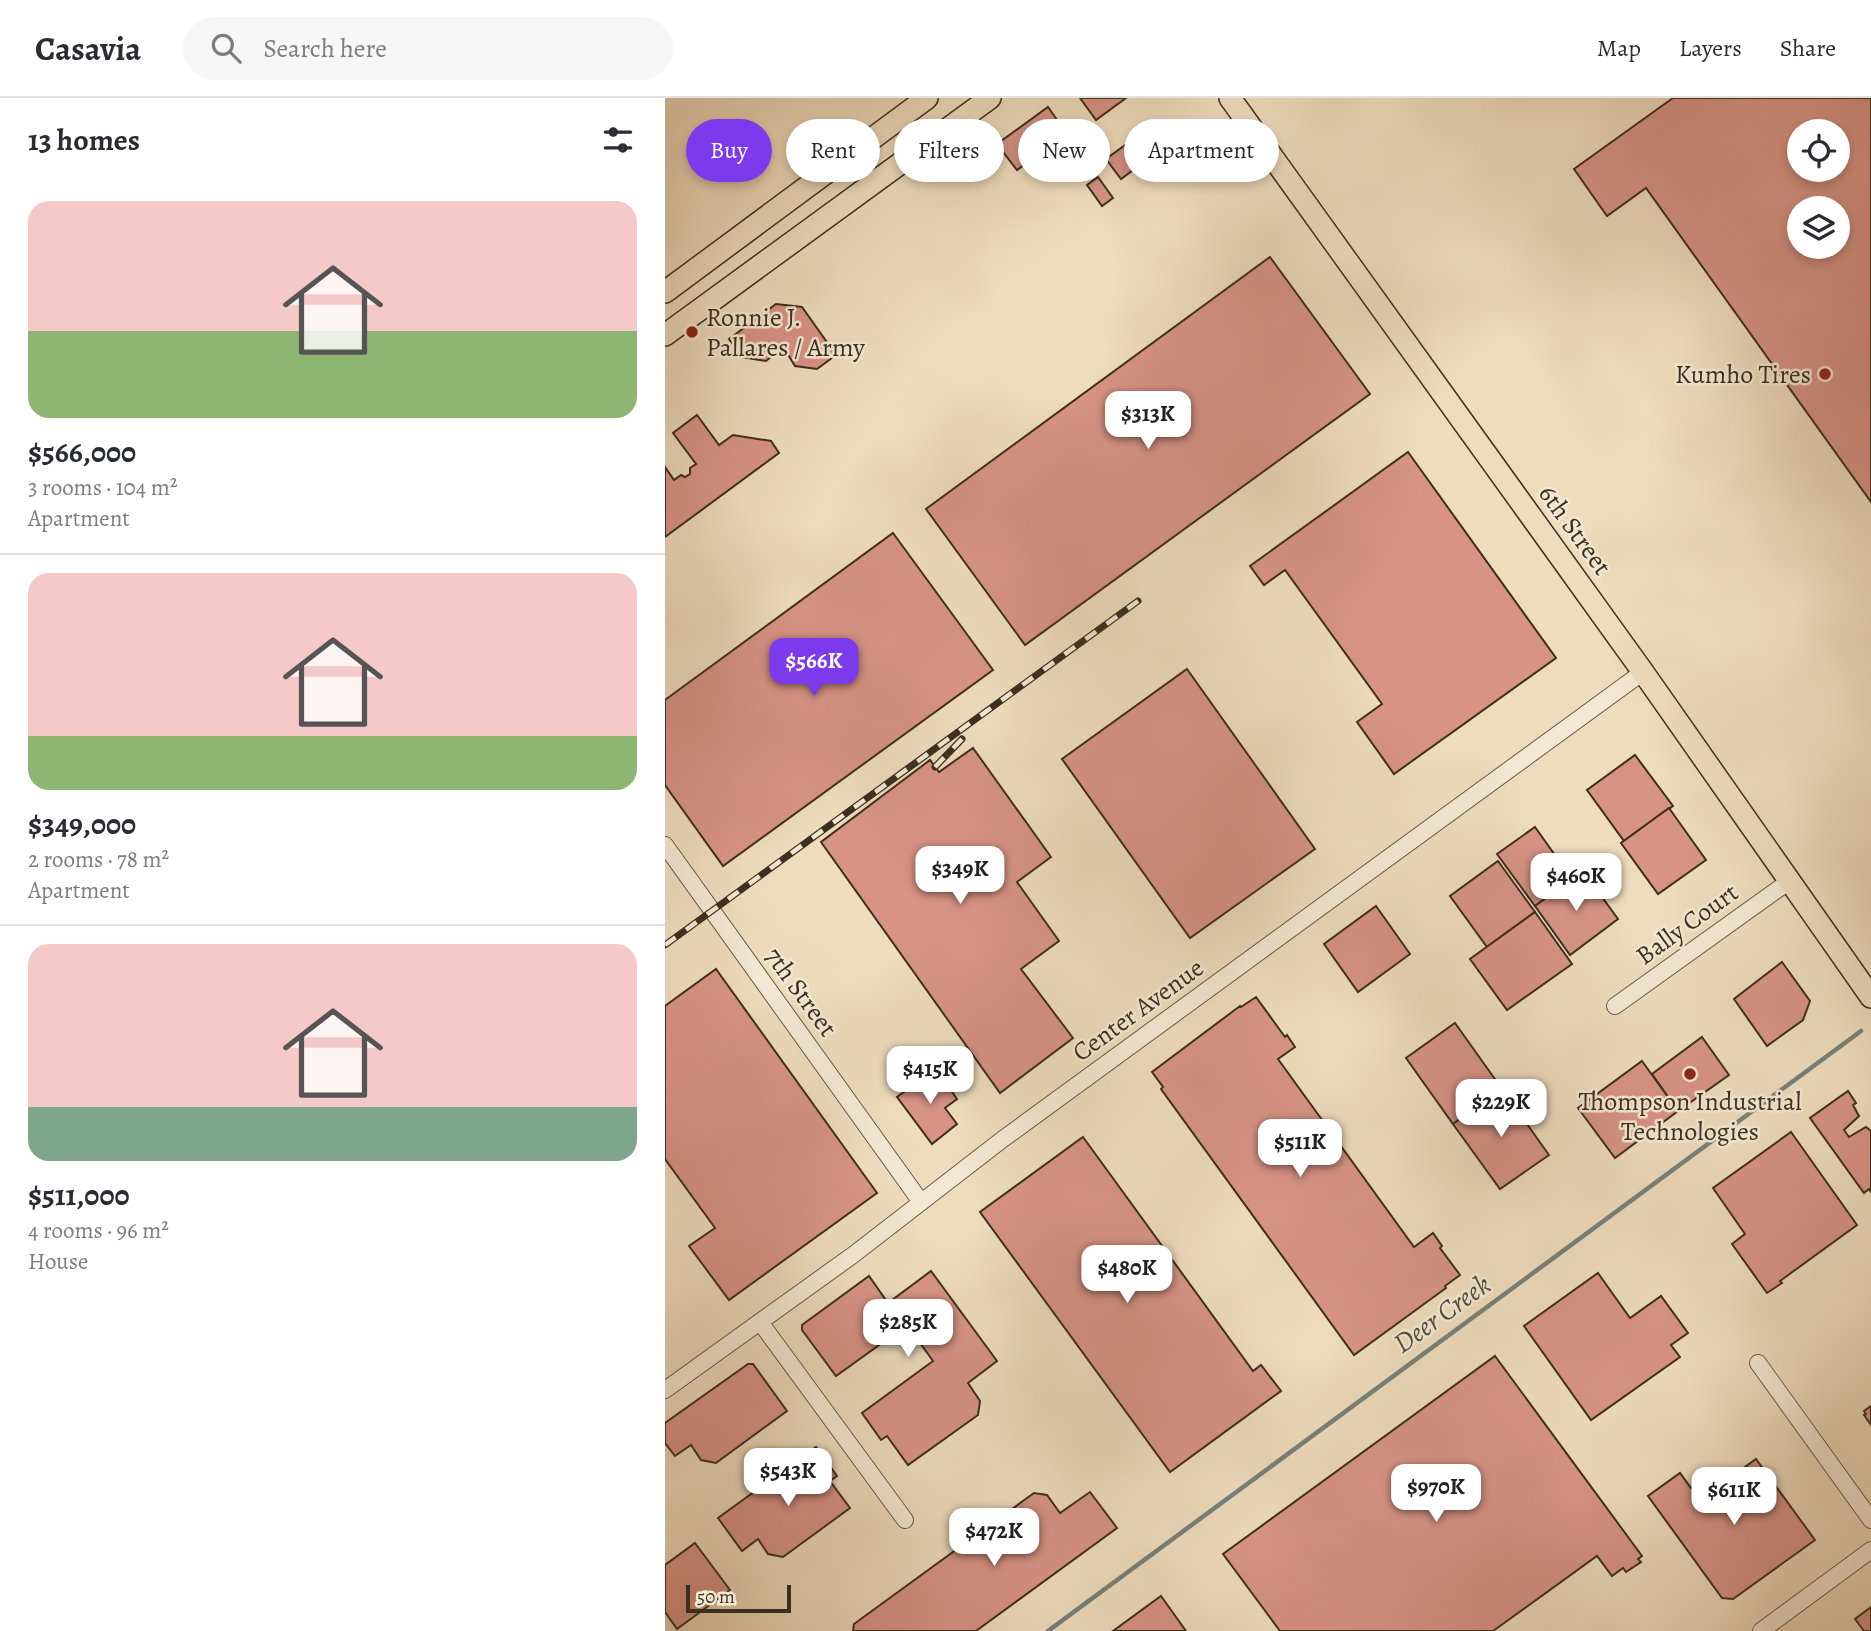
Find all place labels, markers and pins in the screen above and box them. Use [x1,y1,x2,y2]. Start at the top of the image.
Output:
place label: Ronnie J. Pallares / Army [706,300,865,365]
marker: Ronnie J. Pallares / Army [684,324,700,340]
place label: Kumho Tires [1675,357,1811,392]
marker: Kumho Tires [1817,366,1833,382]
pin: $313K [1099,392,1197,451]
pin: $566K [765,638,863,698]
pin: $349K [911,846,1009,906]
pin: $460K [1527,854,1625,913]
pin: $415K [881,1046,979,1106]
marker: Thompson Industrial Technologies [1682,1066,1698,1082]
pin: $229K [1452,1080,1550,1139]
place label: Thompson Industrial Technologies [1578,1084,1802,1149]
pin: $511K [1251,1119,1349,1179]
pin: $480K [1078,1246,1176,1305]
pin: $285K [859,1300,957,1359]
pin: $543K [739,1448,837,1508]
pin: $970K [1387,1464,1485,1524]
pin: $611K [1685,1468,1783,1527]
pin: $472K [945,1508,1043,1568]

